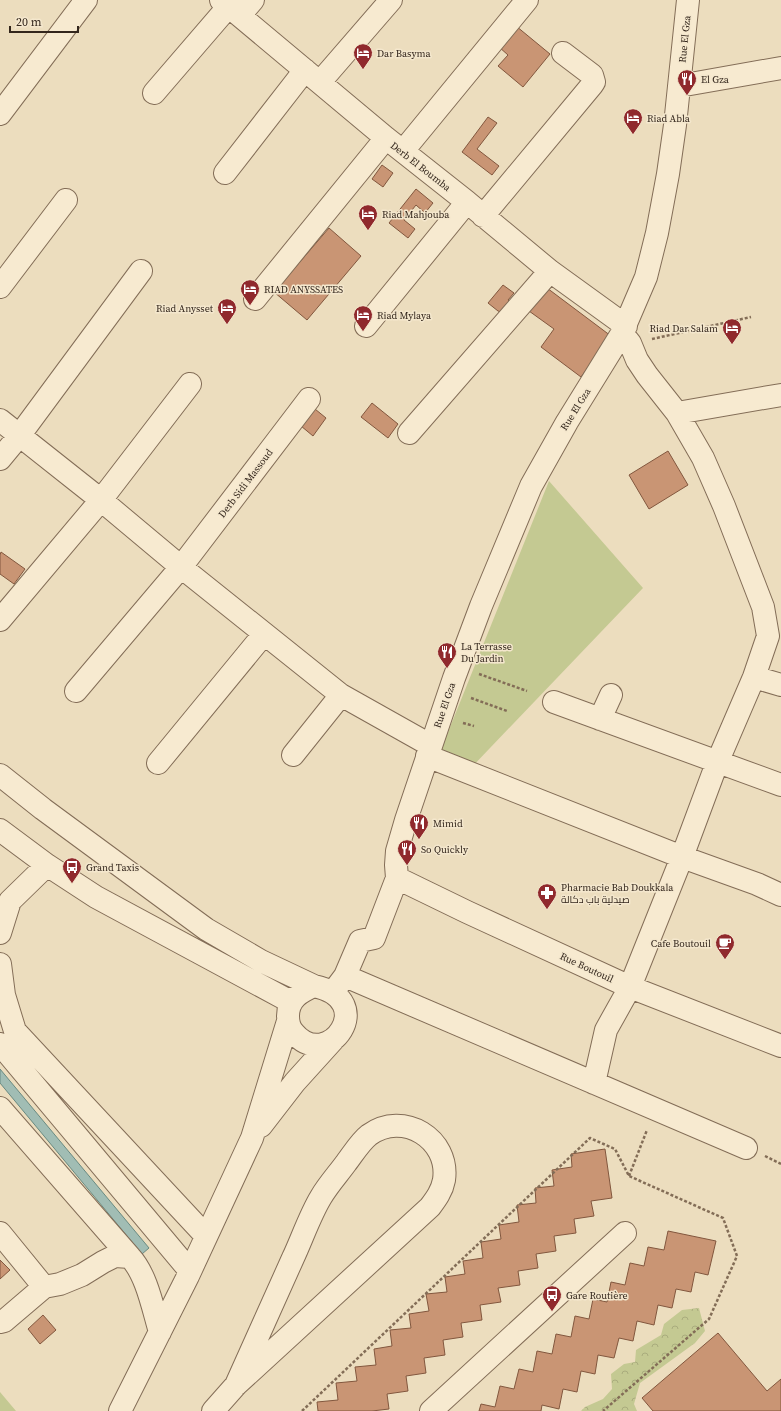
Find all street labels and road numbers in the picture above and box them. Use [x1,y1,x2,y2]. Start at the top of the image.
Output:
street label: Rue El Gza [676,14,694,63]
street label: Derb El Boumba [388,139,454,195]
street label: Rue El Gza [557,385,594,433]
street label: Derb Sidi Massoud [215,446,276,520]
street label: Rue El Gza [431,680,459,730]
street label: Rue Boutouil [558,949,616,986]

